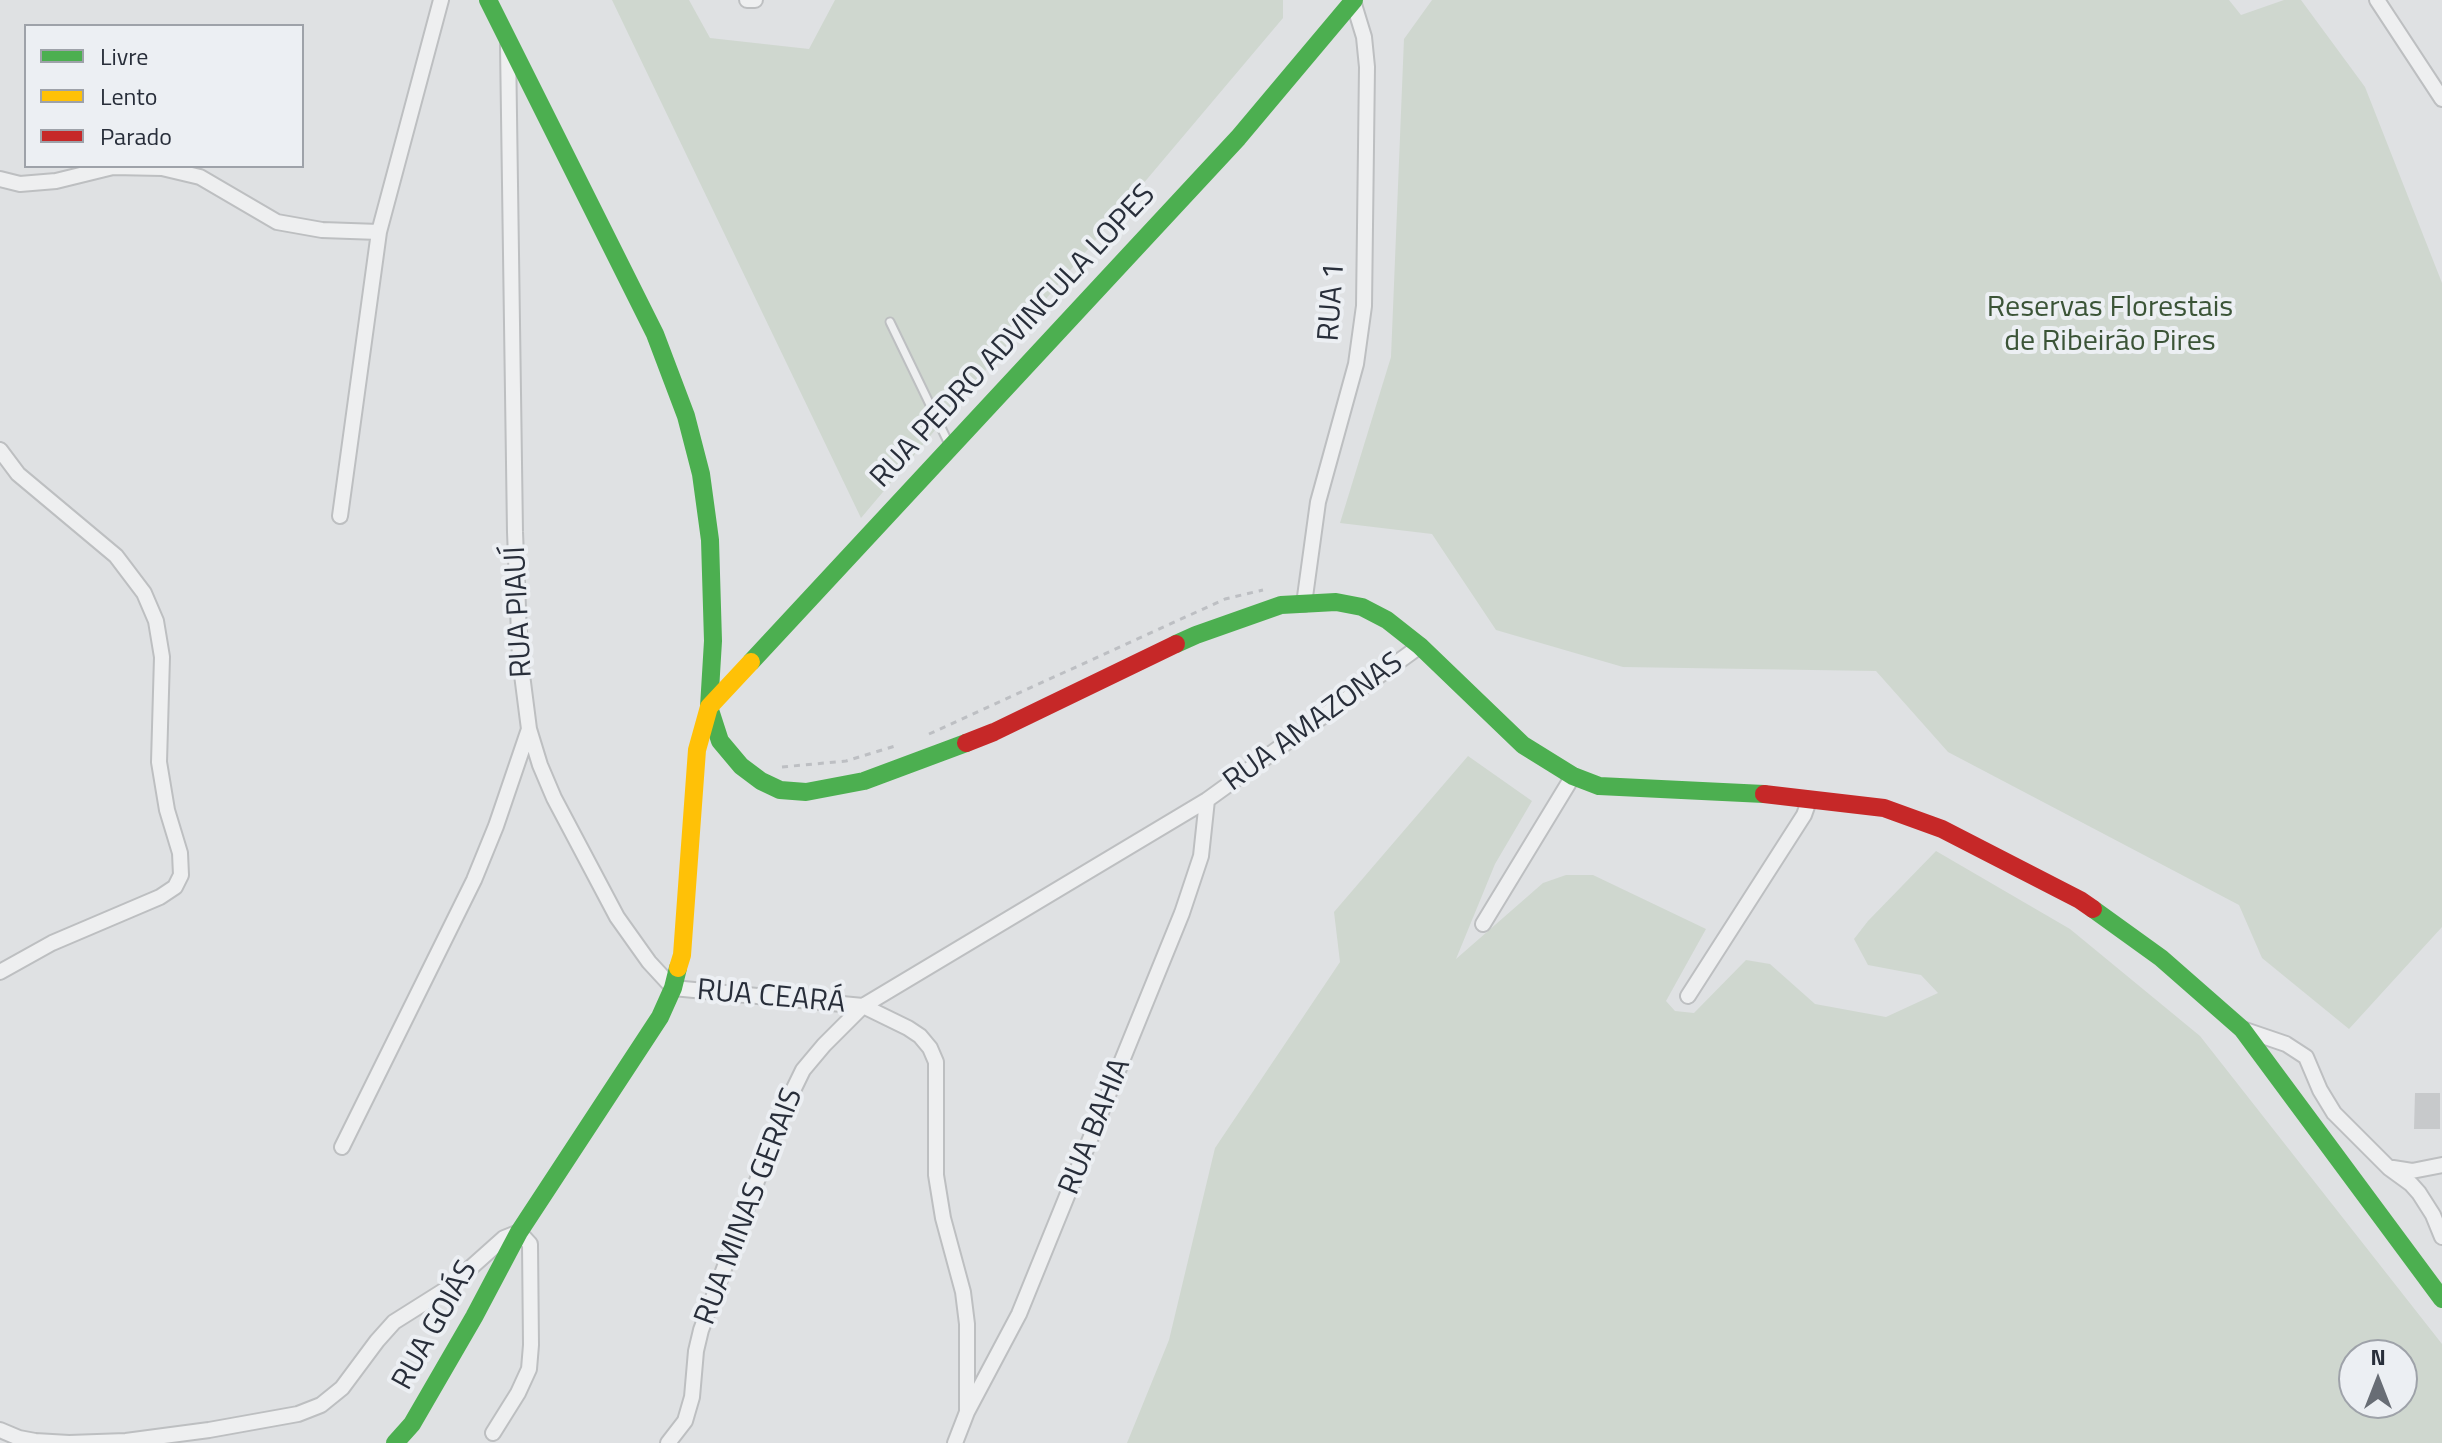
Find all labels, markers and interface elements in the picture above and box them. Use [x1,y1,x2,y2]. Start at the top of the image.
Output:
legend [24,24,304,168]
text: Livre [100,38,148,74]
text: Lento [100,78,157,114]
text: Parado [100,118,172,154]
street label: RUA PEDRO ADVINCULA LOPES [864,178,1164,496]
street label: RUA 1 [1312,261,1354,343]
park label: Reservas Florestais de Ribeirão Pires [1987,291,2233,362]
street label: RUA PIAUÍ [499,545,541,679]
street label: RUA AMAZONAS [1217,646,1411,800]
street label: RUA CEARÁ [695,974,847,1022]
street label: RUA BAHIA [1052,1054,1140,1200]
street label: RUA MINAS GERAIS [688,1084,812,1330]
street label: RUA GOIÁS [386,1255,486,1397]
north arrow [2338,1339,2418,1419]
text: N [2370,1340,2386,1374]

